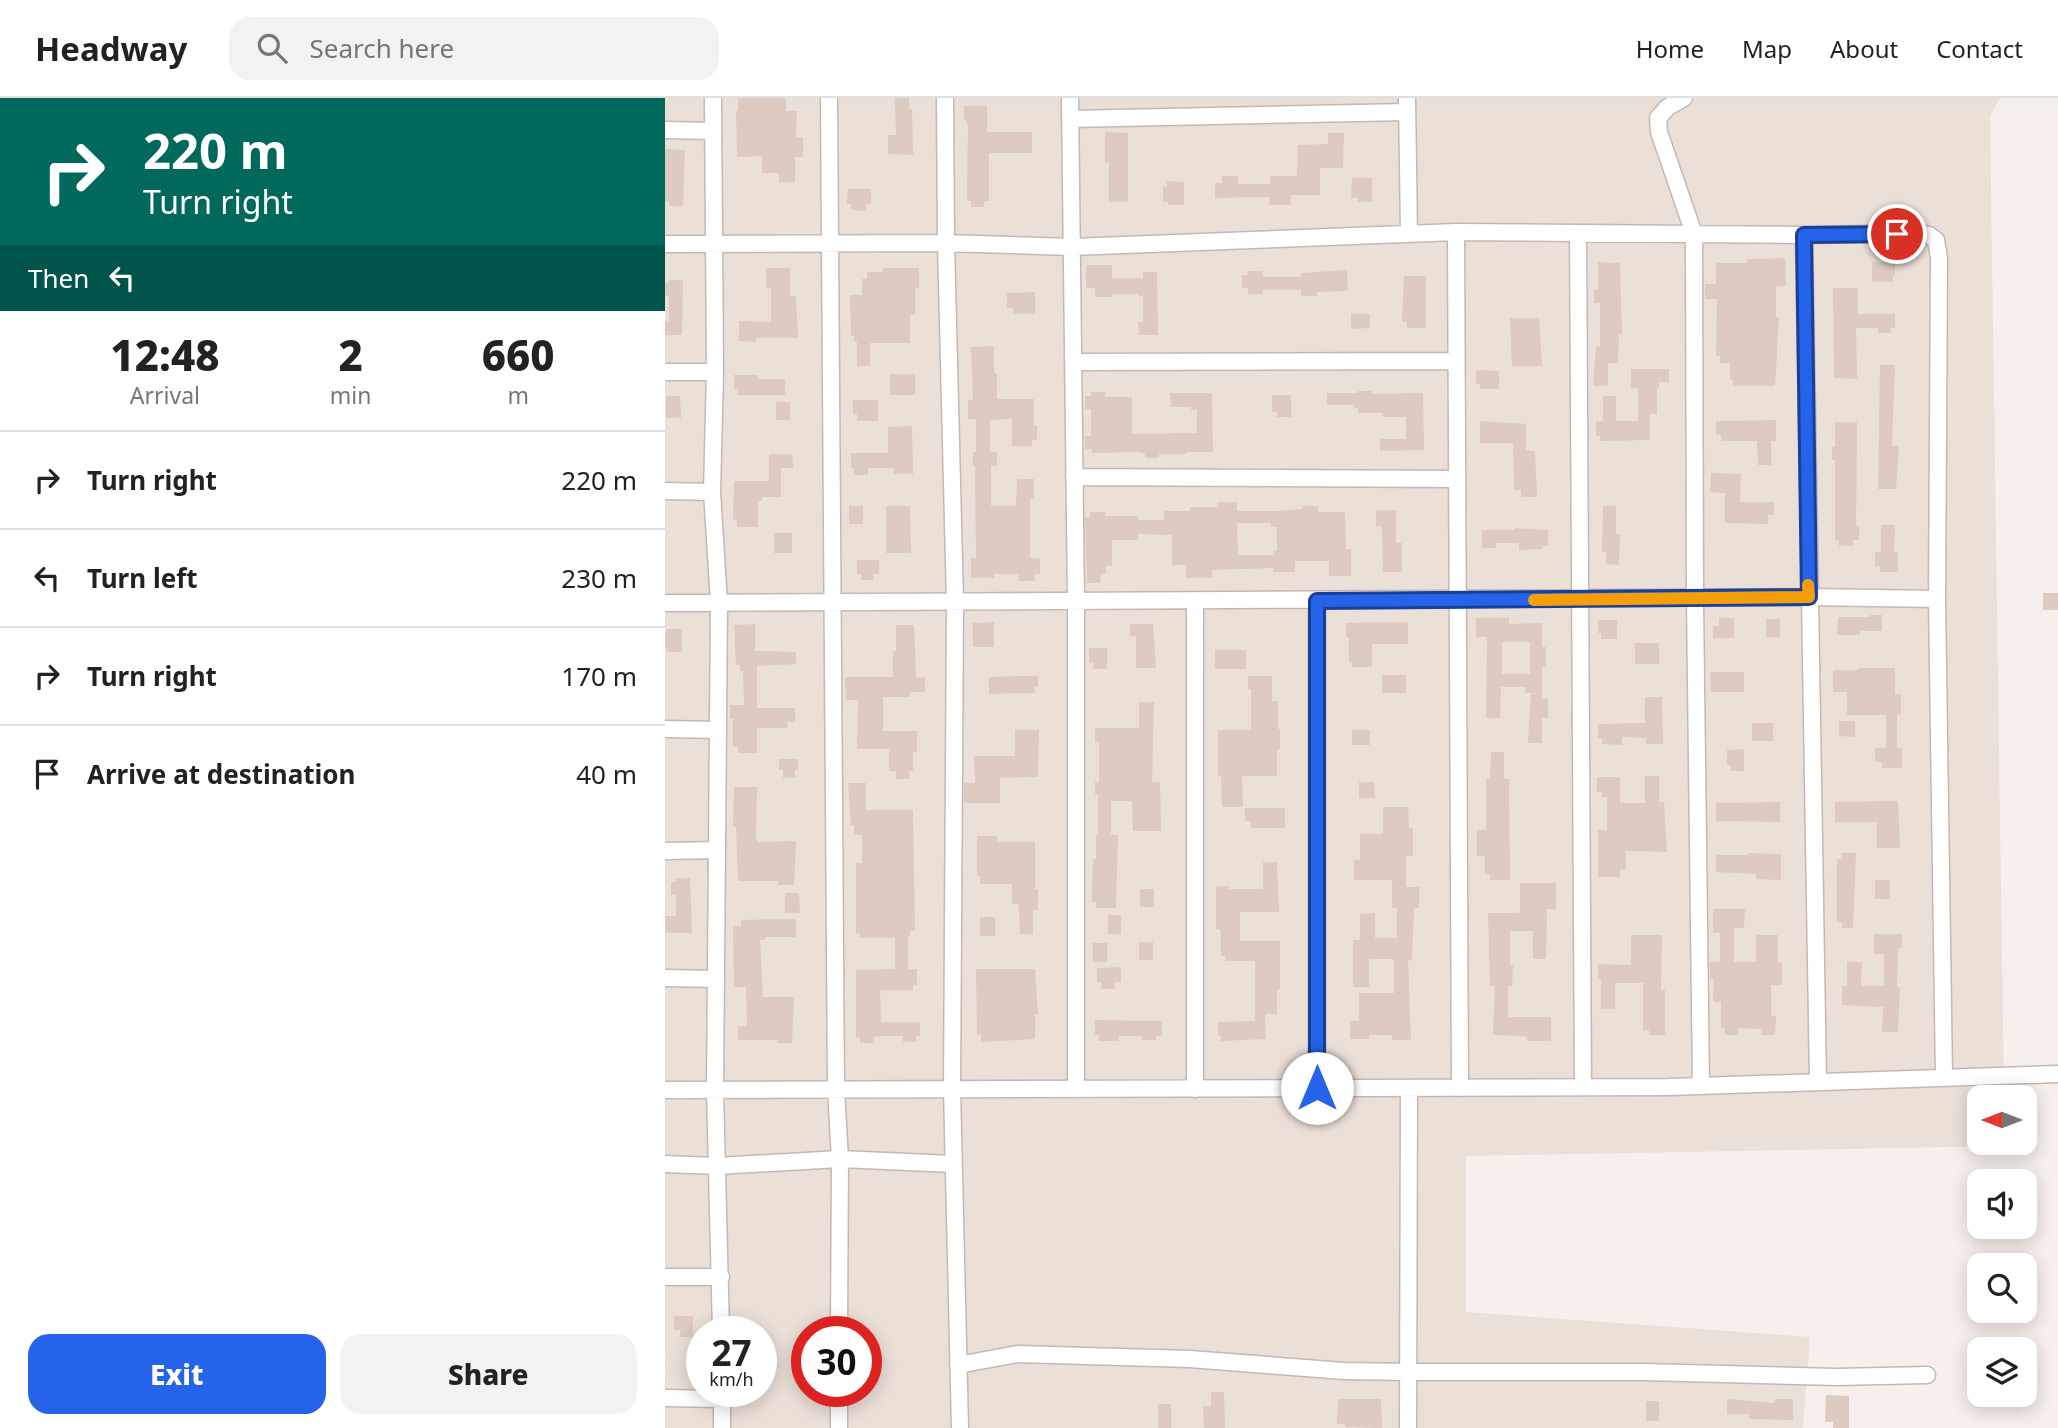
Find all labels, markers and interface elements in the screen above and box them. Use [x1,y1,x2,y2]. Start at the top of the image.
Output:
search box [229,17,719,80]
text: Headway [35,26,187,71]
icon: search [253,29,291,67]
text: Search here [309,30,454,66]
text: Home [1636,32,1704,65]
text: Map [1742,32,1792,65]
text: About [1830,32,1898,65]
text: Contact [1936,32,2023,65]
text: 220 m [143,117,288,183]
icon: right [28,126,119,217]
text: Turn right [143,180,293,223]
pin [1867,204,1927,264]
icon: arrive [1878,215,1916,253]
icon: left [103,259,141,297]
text: Then [28,260,89,296]
text: 12:48 [110,326,219,383]
text: 2 [338,326,363,383]
text: 660 [482,326,555,383]
text: Arrival [130,379,200,411]
text: min [330,379,371,411]
text: m [507,379,529,411]
icon: right [28,461,66,499]
text: Turn right [87,462,217,498]
text: 220 m [561,462,637,498]
icon: left [28,559,66,597]
text: Turn left [87,560,198,596]
text: 230 m [561,560,637,596]
icon: right [28,657,66,695]
text: Turn right [87,658,217,694]
text: 170 m [561,658,637,694]
icon: arrive [28,755,66,793]
text: Arrive at destination [87,756,356,792]
text: 40 m [576,756,637,792]
position arrow [1280,1051,1354,1125]
north arrow [1967,1085,2037,1155]
map controls [1967,1085,2037,1407]
button: sound [1967,1169,2037,1239]
button: search [1967,1253,2037,1323]
speed limit sign: 30 [791,1316,882,1407]
text: 27 [711,1329,752,1376]
button: Exit [28,1334,326,1414]
button: Share [340,1334,637,1414]
button: layers [1967,1337,2037,1407]
text: km/h [709,1367,754,1391]

